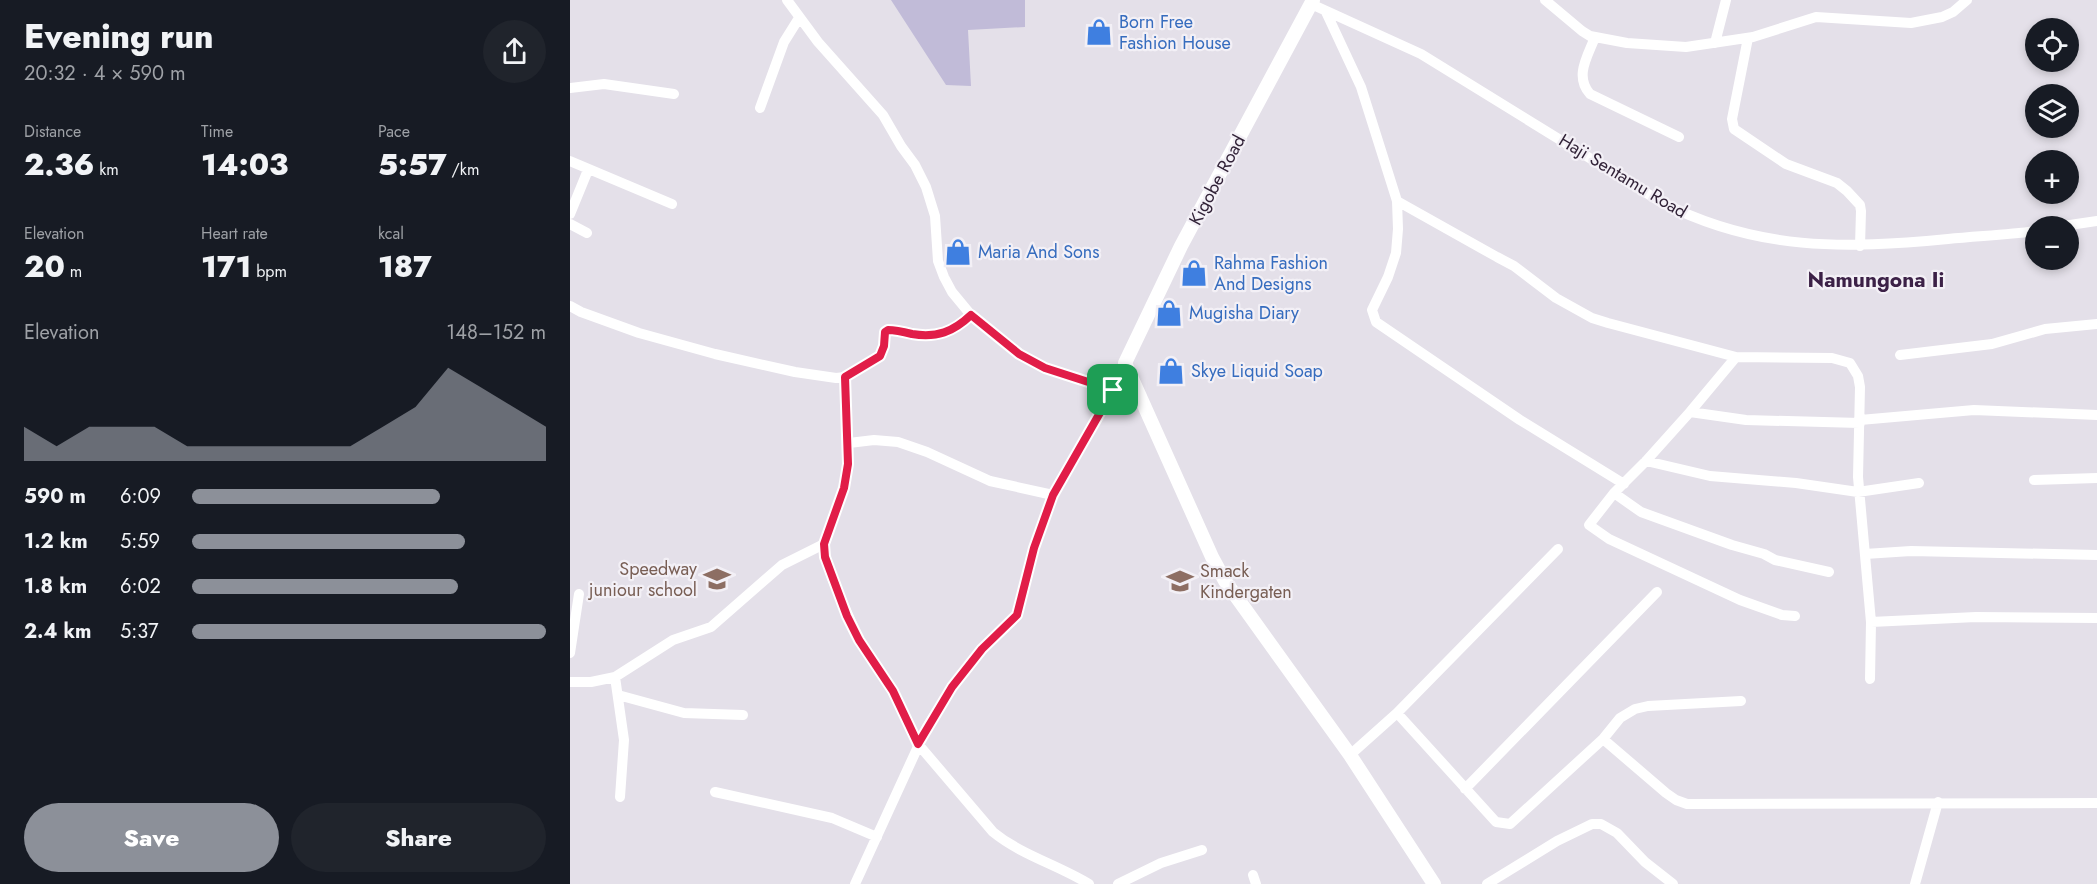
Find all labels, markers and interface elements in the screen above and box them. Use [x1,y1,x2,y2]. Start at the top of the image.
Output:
place label: Born Free Fashion House [1119,9,1231,56]
text: Evening run [24,13,214,60]
shop icon: Born Free Fashion House [1084,17,1114,47]
map controls [2025,18,2079,270]
button: locate [2025,18,2079,72]
button: share [483,20,546,83]
text: 20:32 · 4 × 590 m [24,59,186,88]
button: layers [2025,84,2079,138]
text: Distance [24,120,81,143]
text: Time [201,120,233,143]
text: Pace [378,120,410,143]
street label: Haji Sentamu Road [1554,127,1692,225]
street label: Kigobe Road [1182,130,1252,230]
text: 2.36 [24,143,95,186]
text: 14:03 [201,143,288,186]
text: 5:57 [378,143,447,186]
button: + [2025,150,2079,204]
text: km [95,158,119,181]
text: /km [447,158,479,181]
button: − [2025,216,2079,270]
text: Elevation [24,222,84,245]
text: Heart rate [201,222,268,245]
text: kcal [378,222,404,245]
shop icon: Maria And Sons [943,237,973,267]
place label: Maria And Sons [978,239,1100,265]
text: 20 [24,245,65,288]
text: 171 [201,245,251,288]
text: 187 [378,245,432,288]
place label: Rahma Fashion And Designs [1214,250,1328,297]
shop icon: Rahma Fashion And Designs [1179,258,1209,288]
text: m [65,260,82,283]
text: bpm [251,260,287,283]
district label: Namungona Ii [1808,265,1944,295]
shop icon: Mugisha Diary [1154,298,1184,328]
place label: Mugisha Diary [1189,300,1299,326]
text: Elevation [24,318,99,347]
text: 148–152 m [446,318,546,347]
shop icon: Skye Liquid Soap [1156,356,1186,386]
place label: Skye Liquid Soap [1191,358,1323,384]
pin [1087,364,1138,415]
icon: arrive [1096,373,1129,406]
text: 590 m [24,482,86,511]
text: 6:09 [120,482,161,511]
text: 1.2 km [24,527,88,556]
text: 5:59 [120,527,160,556]
place label: Speedway juniour school [587,556,697,603]
place label: Smack Kindergaten [1200,558,1292,605]
school or university icon: Speedway juniour school [702,564,732,594]
school or university icon: Smack Kindergaten [1165,566,1195,596]
text: 1.8 km [24,572,87,601]
text: 6:02 [120,572,161,601]
text: 2.4 km [24,617,91,646]
text: 5:37 [120,617,158,646]
button: Save [24,803,279,872]
button: Share [291,803,546,872]

